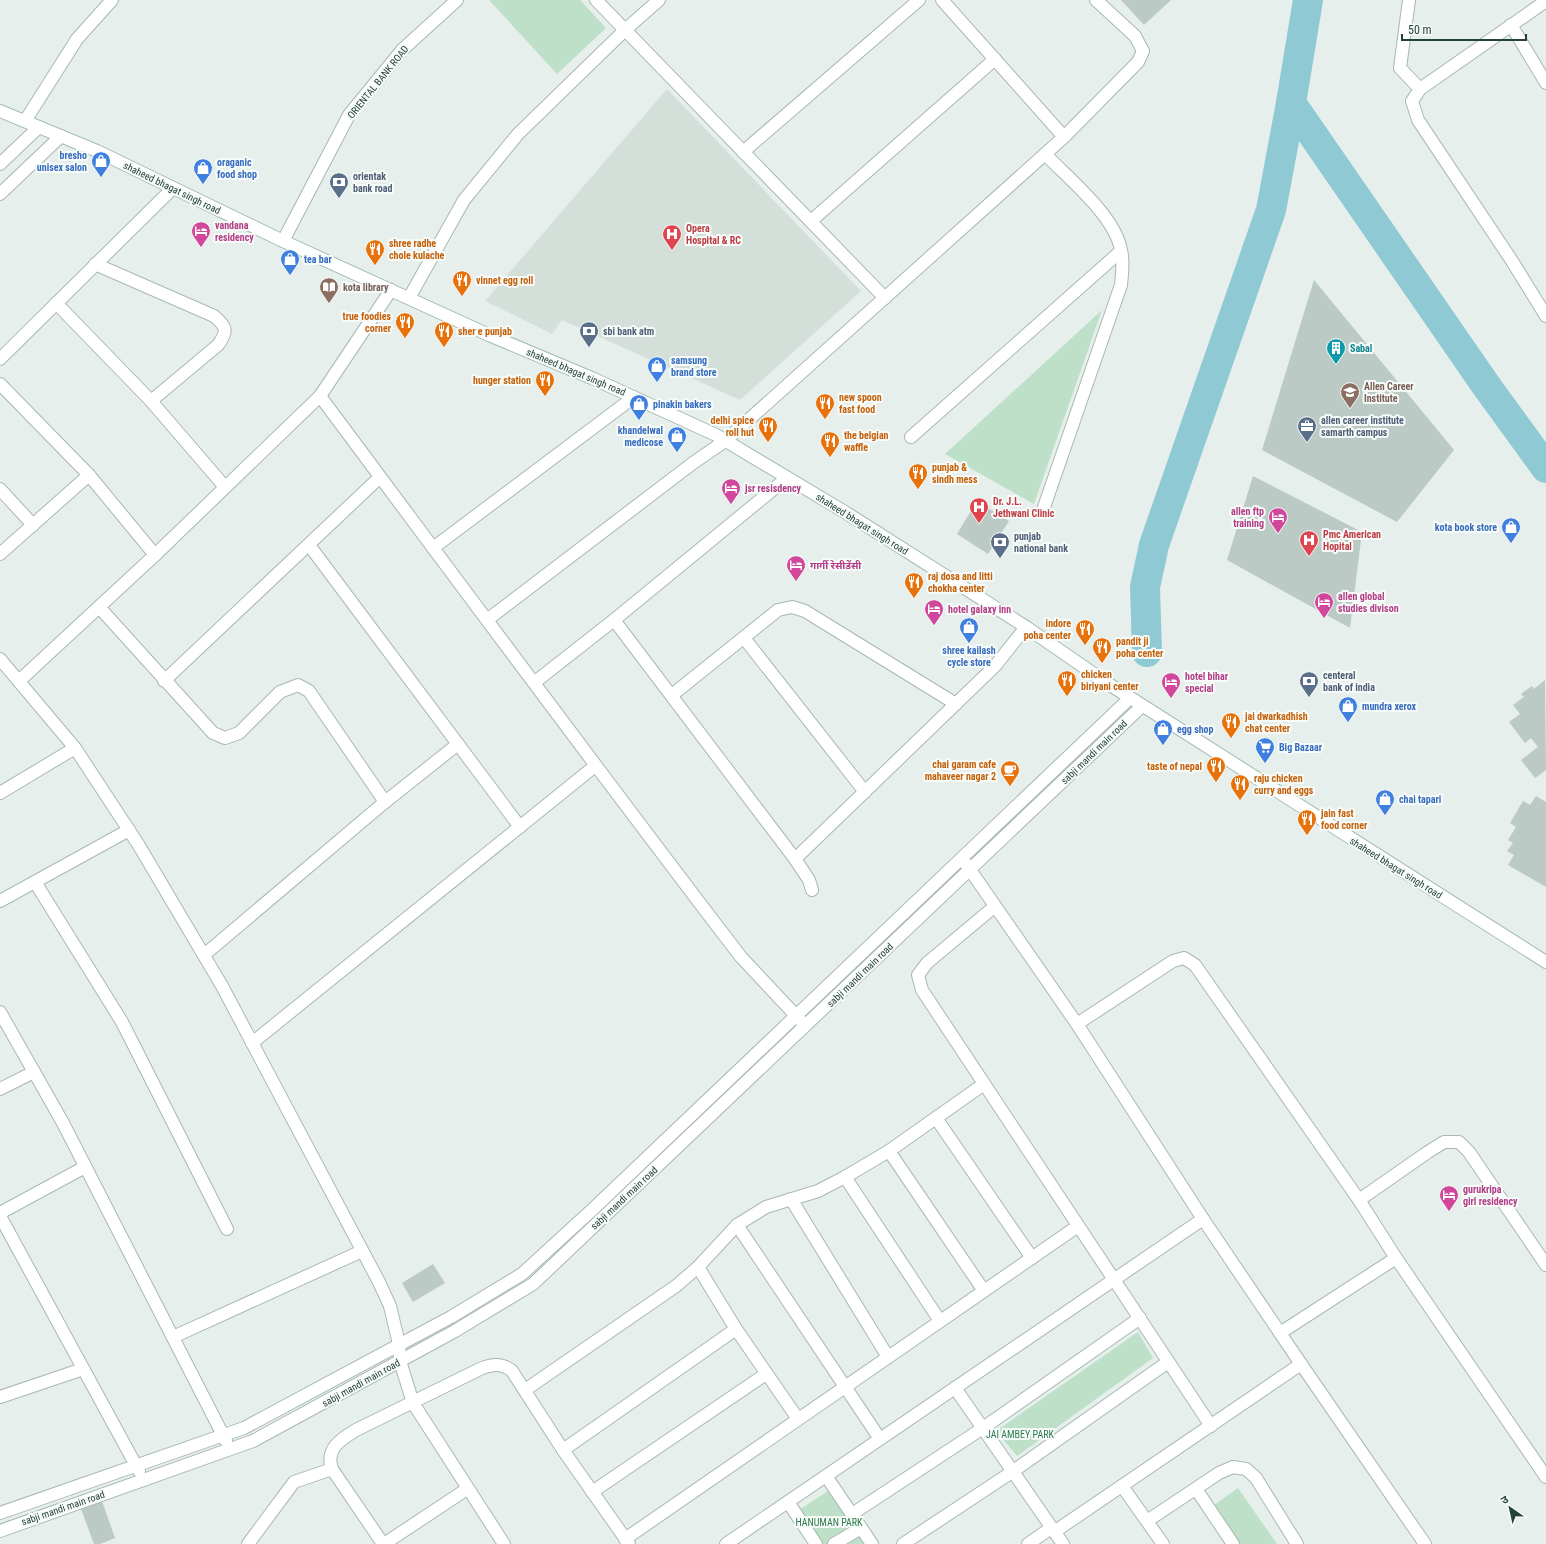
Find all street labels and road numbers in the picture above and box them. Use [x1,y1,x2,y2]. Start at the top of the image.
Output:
street label: ORIENTAL BANK ROAD [345,43,411,121]
street label: shaheed bhagat singh road [122,160,222,216]
street label: shaheed bhagat singh road [525,346,627,398]
street label: shaheed bhagat singh road [814,491,910,557]
street label: sabji mandi main road [1059,718,1129,786]
street label: shaheed bhagat singh road [1348,835,1444,901]
street label: sabji mandi main road [825,941,895,1009]
street label: sabji mandi main road [588,1164,660,1232]
street label: sabji mandi main road [320,1357,402,1409]
street label: sabji mandi main road [20,1489,106,1527]

